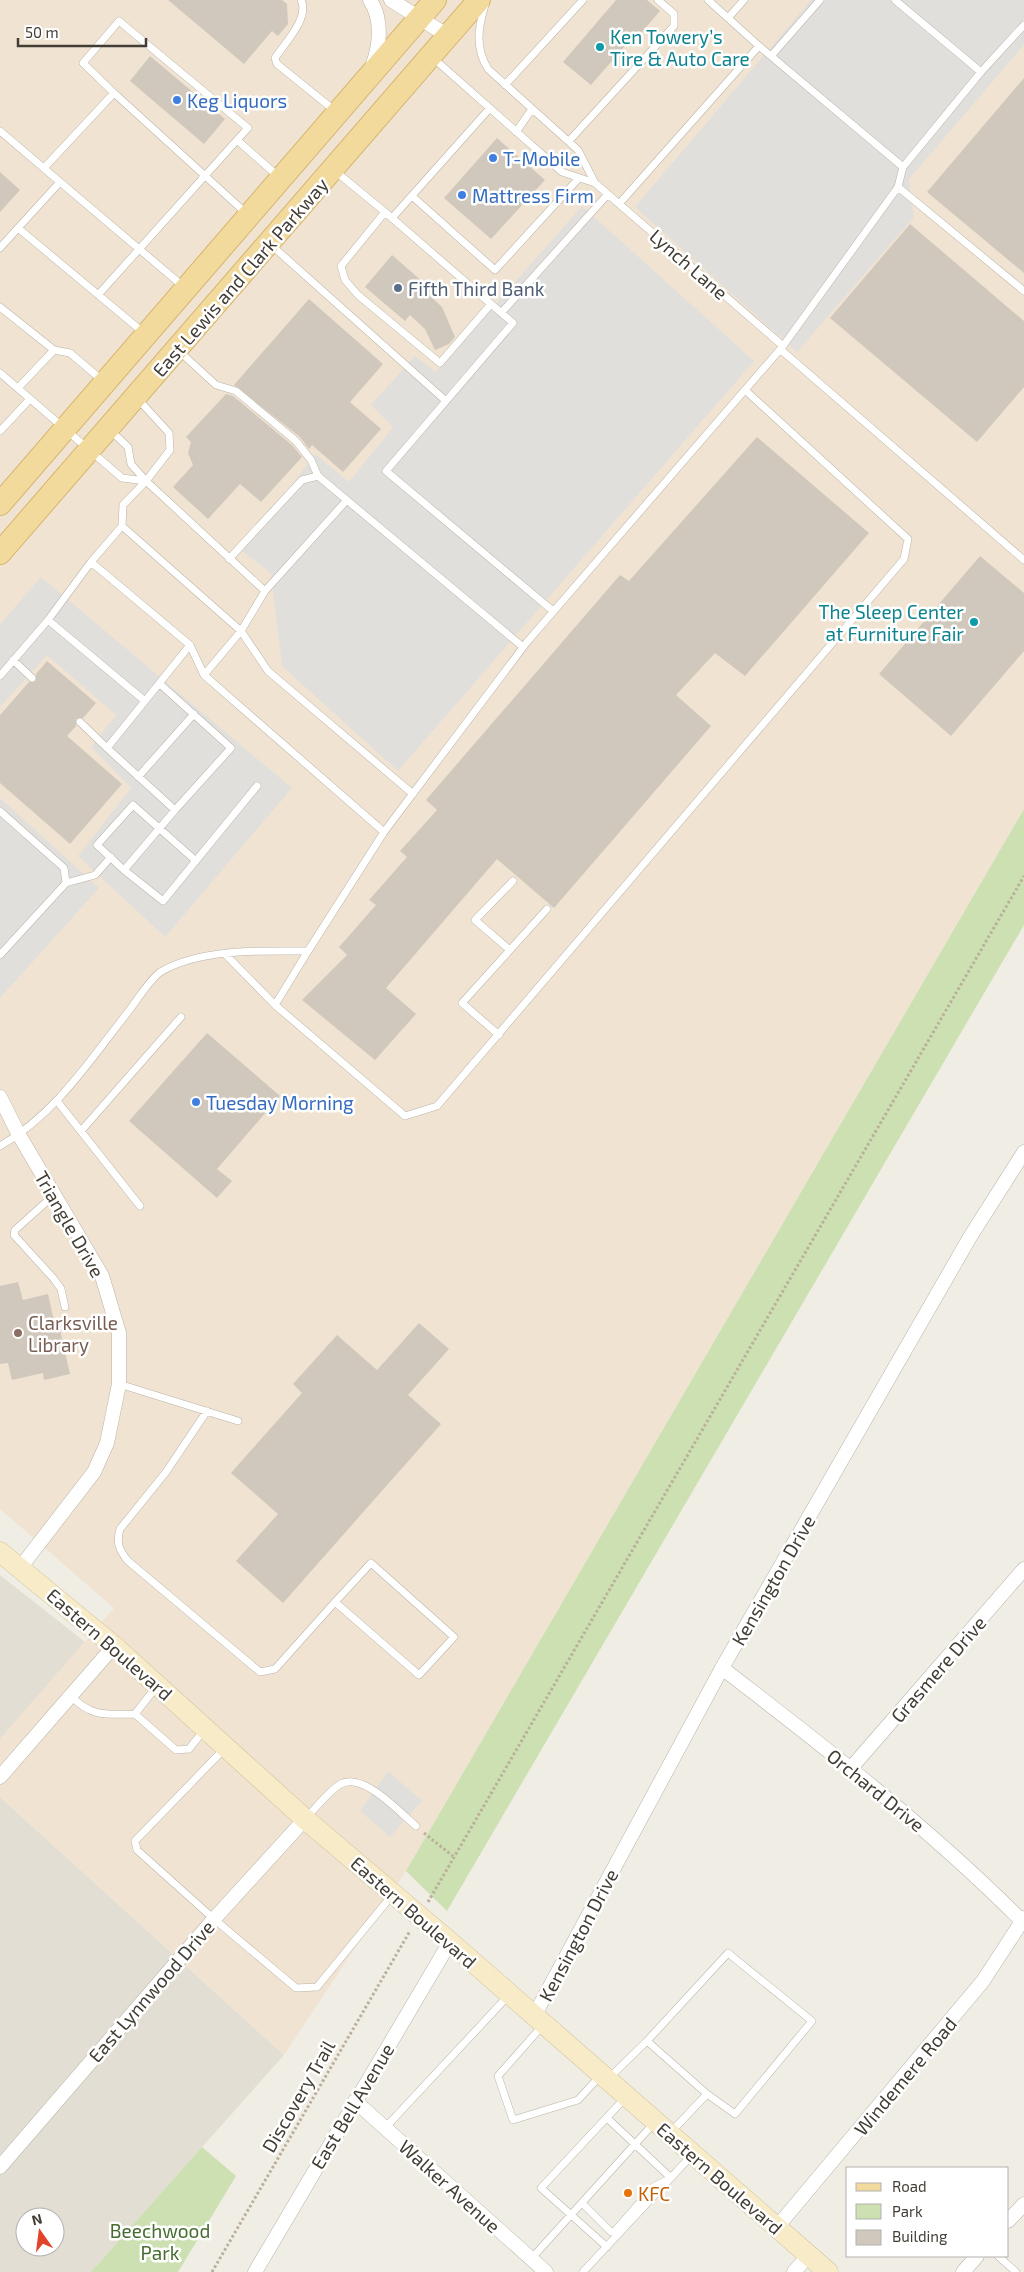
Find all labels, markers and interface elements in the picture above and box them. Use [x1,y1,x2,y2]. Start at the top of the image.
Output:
scale bar [18,15,145,47]
text: 50 m [25,23,59,41]
place label: Ken Towery’s Tire & Auto Care [610,25,750,70]
marker: Ken Towery’s Tire & Auto Care [594,41,606,53]
place label: Keg Liquors [187,89,287,112]
marker: Keg Liquors [171,94,183,106]
place label: T-Mobile [503,147,580,170]
marker: T-Mobile [487,152,499,164]
street label: East Lewis and Clark Parkway [147,173,333,381]
place label: Mattress Firm [472,184,594,207]
marker: Mattress Firm [456,189,468,201]
street label: Lynch Lane [645,224,733,304]
place label: Fifth Third Bank [408,277,545,300]
marker: Fifth Third Bank [392,282,404,294]
place label: The Sleep Center at Furniture Fair [818,600,964,645]
marker: The Sleep Center at Furniture Fair [968,616,980,628]
place label: Tuesday Morning [206,1091,354,1114]
marker: Tuesday Morning [190,1096,202,1108]
street label: Triangle Drive [30,1167,110,1281]
place label: Clarksville Library [28,1311,118,1356]
marker: Clarksville Library [12,1327,24,1339]
street label: Kensington Drive [726,1511,820,1649]
street label: Eastern Boulevard [42,1583,178,1705]
street label: Grasmere Drive [886,1611,990,1727]
street label: Orchard Drive [823,1744,929,1836]
street label: Eastern Boulevard [346,1851,482,1973]
street label: Kensington Drive [533,1865,623,2005]
street label: East Lynnwood Drive [83,1915,219,2067]
street label: Windemere Road [849,2012,961,2140]
street label: Discovery Trail [257,2036,340,2156]
street label: East Bell Avenue [305,2039,399,2173]
street label: Eastern Boulevard [652,2117,788,2239]
street label: Walker Avenue [395,2135,505,2237]
legend [846,2167,1009,2257]
text: Road [892,2177,927,2195]
place label: KFC [638,2182,670,2205]
marker: KFC [622,2187,634,2199]
text: Park [892,2202,923,2220]
north arrow [15,2207,65,2257]
text: N [30,2209,44,2228]
park label: Beechwood Park [110,2219,210,2264]
text: Building [892,2227,948,2245]

